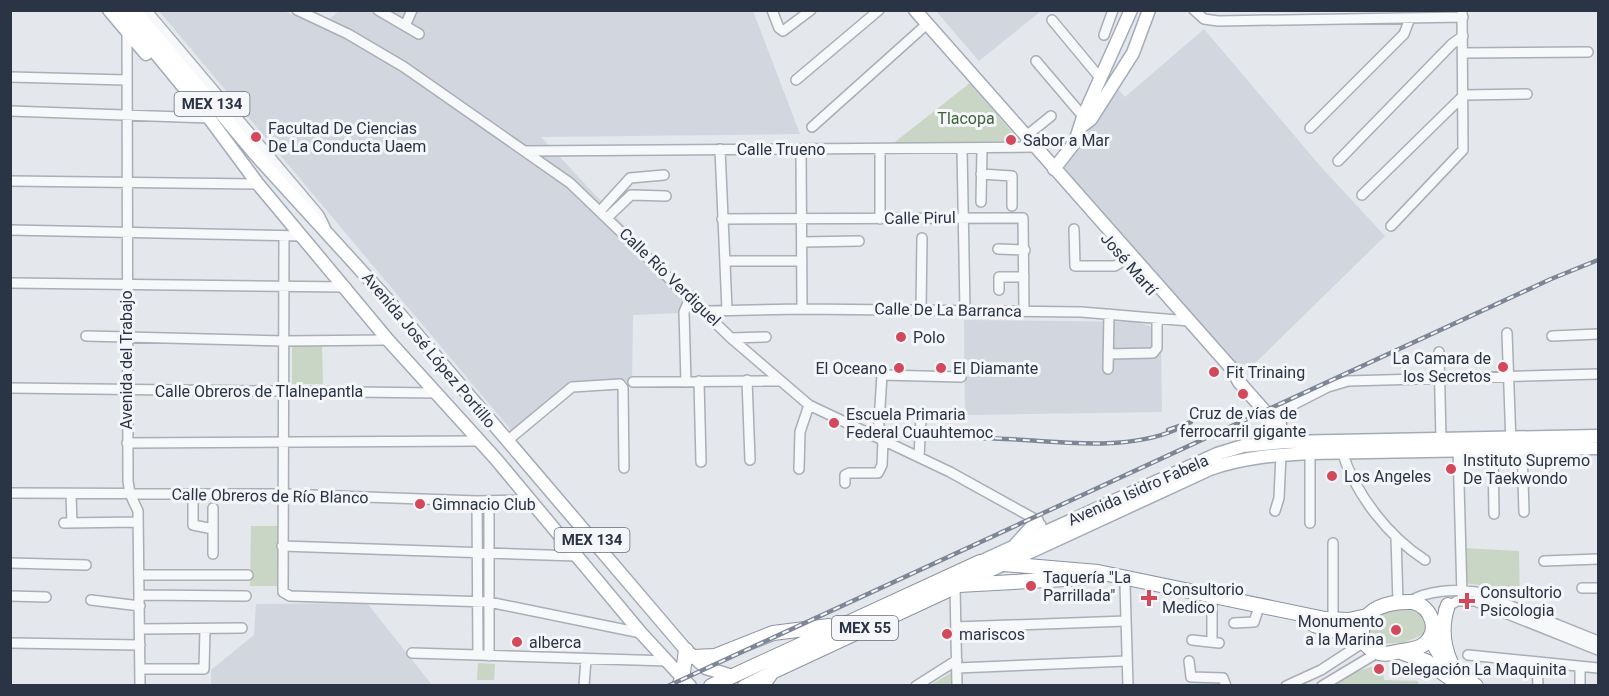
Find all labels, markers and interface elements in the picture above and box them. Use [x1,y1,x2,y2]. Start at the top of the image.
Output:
road number: MEX 134 [174,92,250,116]
park label: Tlacopa [937,109,995,128]
place label: Facultad De Ciencias De La Conducta Uaem [268,119,426,156]
marker: Facultad De Ciencias De La Conducta Uaem [249,130,263,144]
place label: Sabor a Mar [1023,131,1110,150]
marker: Sabor a Mar [1004,133,1018,147]
street label: Calle Trueno [737,140,825,159]
street label: Calle Pirul [884,208,956,228]
street label: Calle Río Verdiguel [616,224,724,330]
street label: José Martí [1097,229,1162,300]
street label: Avenida José López Portillo [358,268,500,432]
street label: Avenida del Trabajo [117,290,136,430]
street label: Calle De La Barranca [874,299,1022,321]
place label: Polo [913,328,945,347]
marker: Polo [894,330,908,344]
place label: La Camara de los Secretos [1393,349,1491,386]
place label: El Oceano [816,359,887,378]
place label: El Diamante [953,359,1038,378]
marker: La Camara de los Secretos [1496,360,1510,374]
marker: El Oceano [892,361,906,375]
marker: El Diamante [934,361,948,375]
place label: Fit Trinaing [1226,363,1305,382]
marker: Fit Trinaing [1207,365,1221,379]
street label: Calle Obreros de Tlalnepantla [155,382,363,401]
marker: Cruz de vías de ferrocarril gigante [1236,387,1250,401]
place label: Cruz de vías de ferrocarril gigante [1180,404,1306,441]
place label: Escuela Primaria Federal Cuauhtemoc [846,405,993,442]
marker: Escuela Primaria Federal Cuauhtemoc [827,416,841,430]
street label: Avenida Isidro Fabela [1065,450,1211,530]
place label: Instituto Supremo De Taekwondo [1463,451,1590,488]
marker: Instituto Supremo De Taekwondo [1444,462,1458,476]
place label: Los Angeles [1344,467,1431,486]
marker: Los Angeles [1325,469,1339,483]
street label: Calle Obreros de Río Blanco [171,485,369,507]
place label: Gimnacio Club [432,495,536,514]
marker: Gimnacio Club [413,497,427,511]
road number: MEX 134 [554,528,630,552]
place label: Taquería "La Parrillada" [1043,568,1131,605]
marker: Taquería "La Parrillada" [1024,579,1038,593]
place label: Consultorio Medico [1162,580,1244,617]
place label: Consultorio Psicologia [1480,583,1562,620]
marker: Consultorio Medico [1140,589,1158,607]
marker: Consultorio Psicologia [1458,592,1476,610]
place label: Monumento a la Marina [1298,612,1384,649]
road number: MEX 55 [832,616,898,640]
marker: Monumento a la Marina [1389,623,1403,637]
place label: mariscos [959,625,1025,644]
marker: mariscos [940,627,954,641]
place label: alberca [529,633,581,652]
marker: alberca [510,635,524,649]
place label: Delegación La Maquinita [1391,660,1567,679]
marker: Delegación La Maquinita [1372,662,1386,676]

